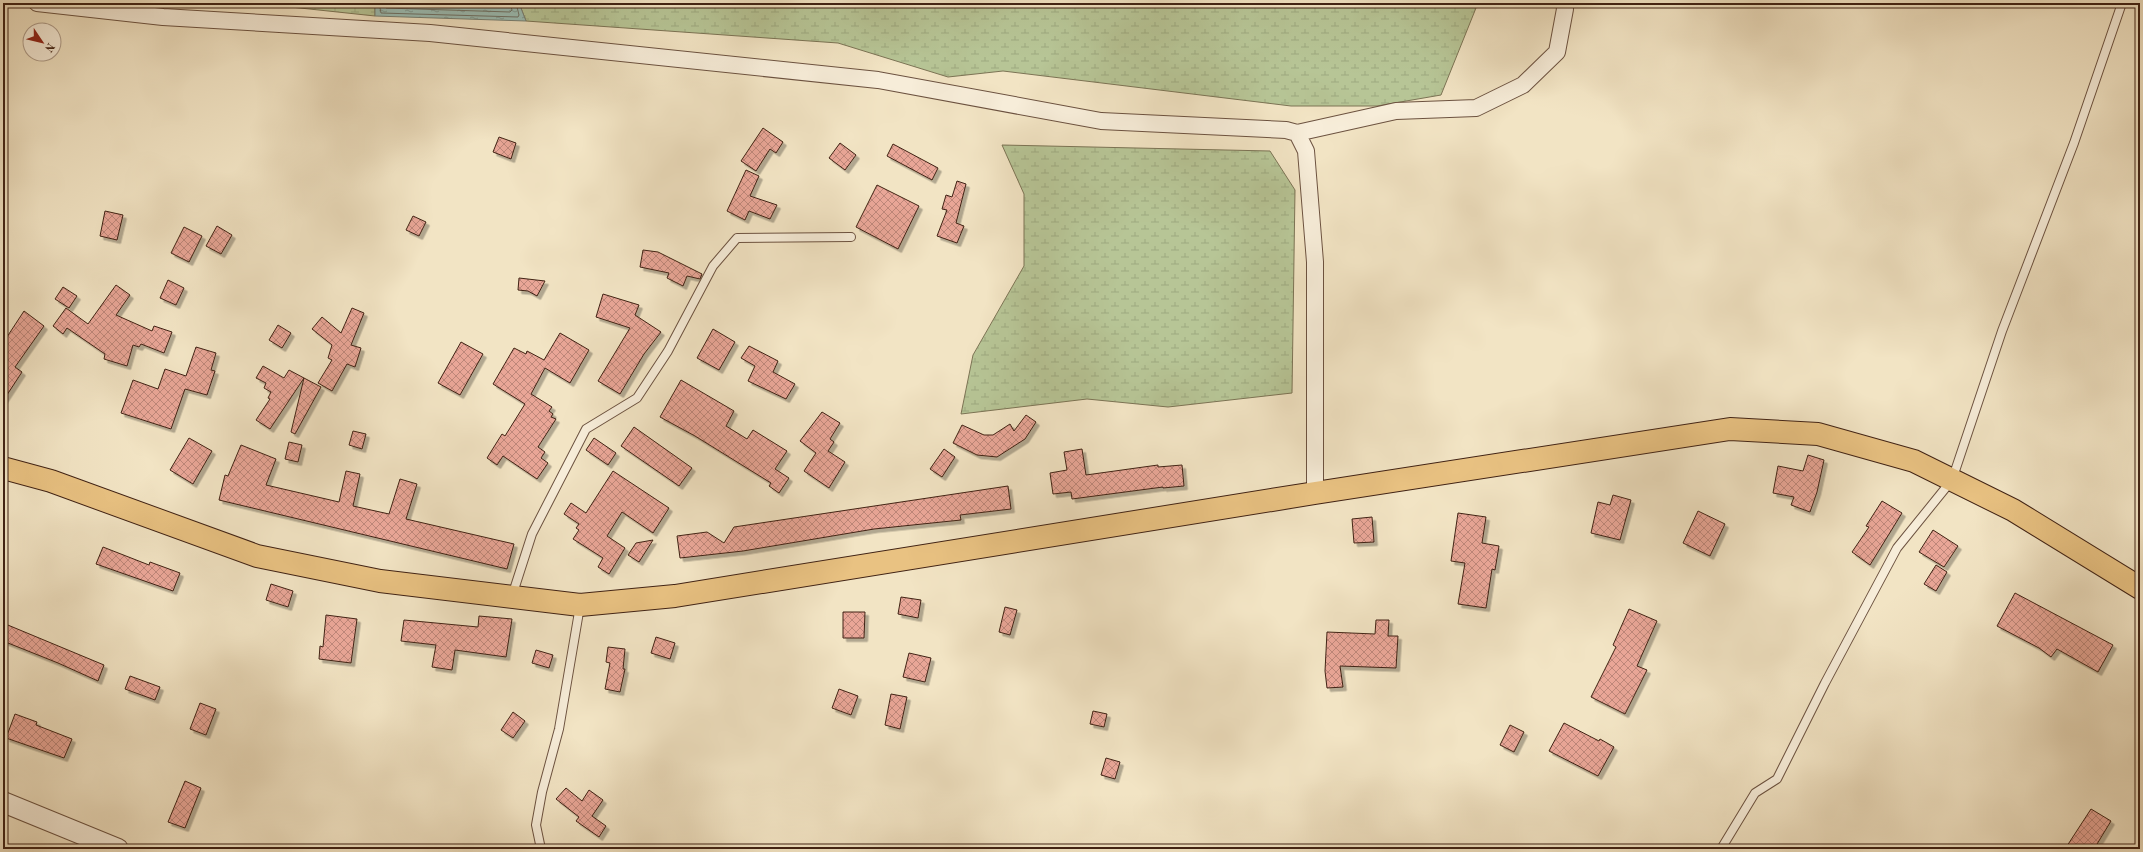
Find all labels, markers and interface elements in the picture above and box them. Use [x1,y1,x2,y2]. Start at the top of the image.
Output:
north arrow [22,22,62,62]
text: N [42,40,56,54]

